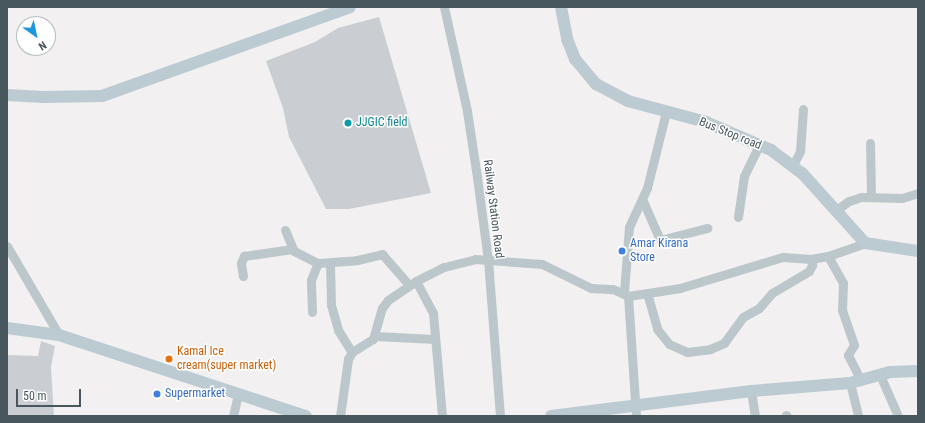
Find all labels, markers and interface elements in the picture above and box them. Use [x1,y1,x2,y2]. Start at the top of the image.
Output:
north arrow [16,16,56,56]
text: N [36,38,49,53]
street label: Bus Stop road [697,115,763,153]
place label: JJGIC field [356,116,407,130]
marker: JJGIC field [343,118,353,128]
street label: Railway Station Road [480,159,506,259]
place label: Amar Kirana Store [630,237,688,265]
marker: Amar Kirana Store [617,246,627,256]
place label: Kamal Ice cream(super market) [177,345,276,373]
marker: Kamal Ice cream(super market) [164,354,174,364]
scale bar [18,381,83,407]
place label: Supermarket [165,387,225,401]
text: 50 m [23,389,47,403]
marker: Supermarket [152,389,162,399]

